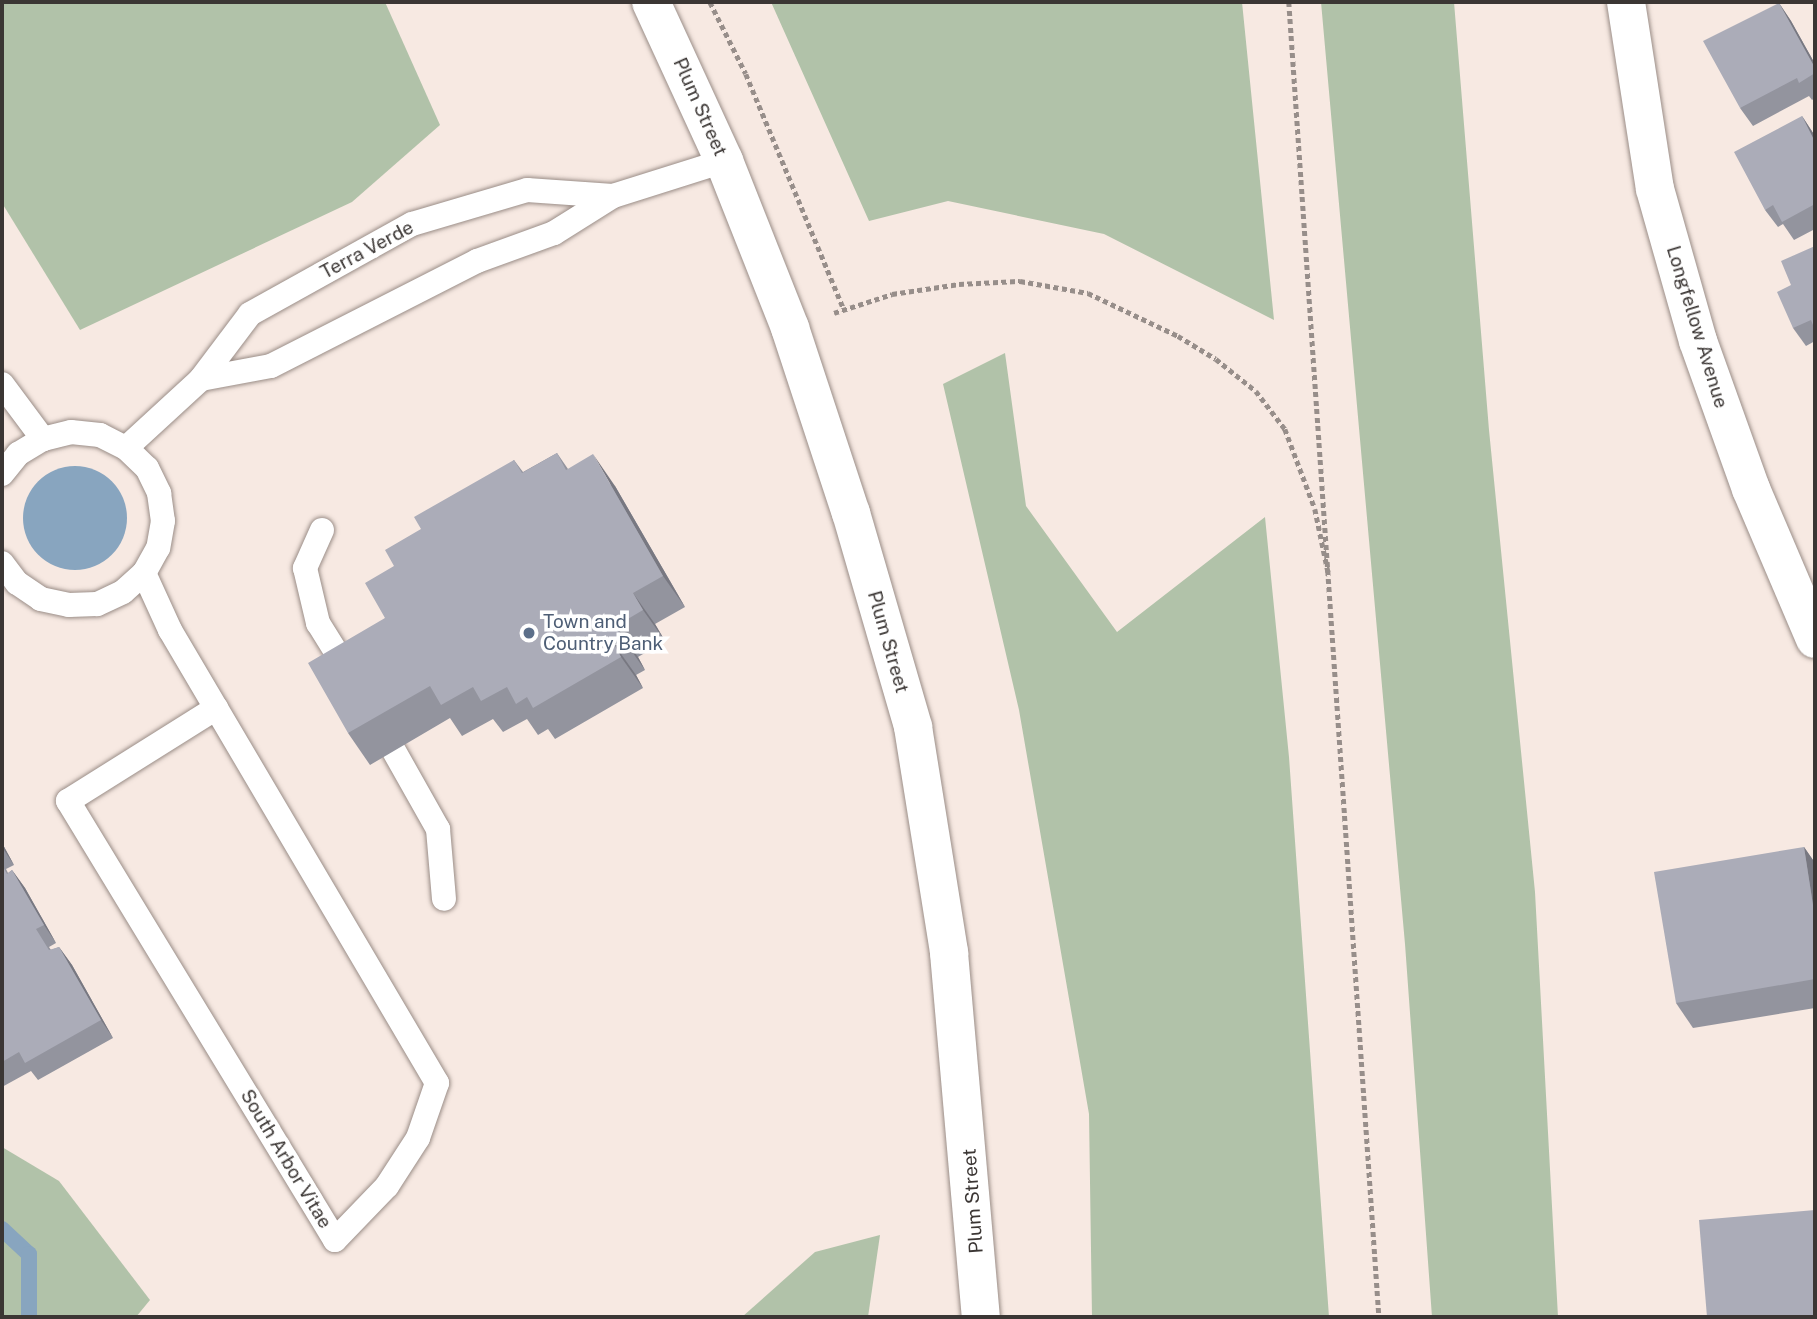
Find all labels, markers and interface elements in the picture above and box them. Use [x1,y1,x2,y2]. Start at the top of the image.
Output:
street label: Plum Street [668,54,732,160]
street label: Terra Verde [316,216,418,284]
street label: Longfellow Avenue [1661,243,1733,411]
street label: Plum Street [863,588,913,696]
place label: Town and Country Bank [543,611,663,655]
marker: Town and Country Bank [521,625,537,641]
street label: South Arbor Vitae [235,1085,337,1233]
street label: Plum Street [958,1148,988,1254]

